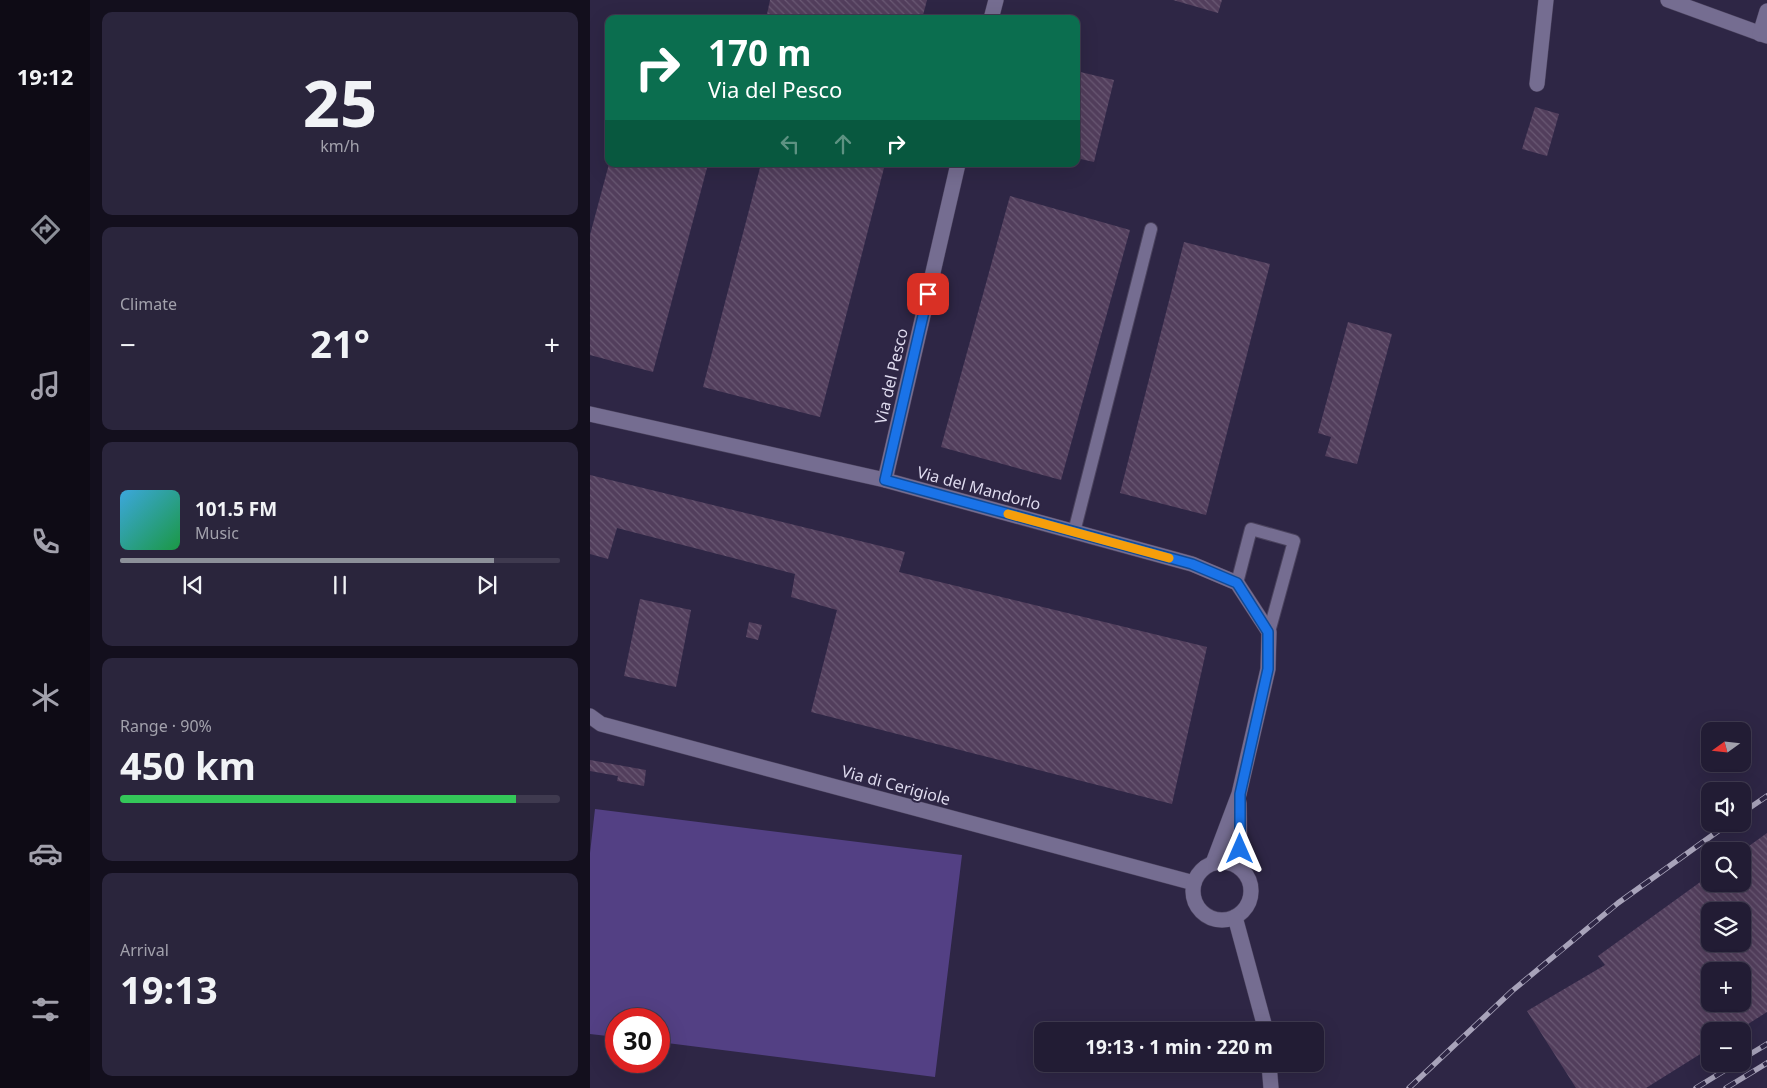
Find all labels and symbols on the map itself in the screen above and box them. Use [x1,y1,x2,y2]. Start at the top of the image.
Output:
pin [907,273,949,315]
street label: Via del Pesco [869,326,913,426]
street label: Via del Mandorlo [915,461,1043,515]
north arrow [1701,722,1751,772]
street label: Via di Cerigiole [839,760,953,810]
position arrow [1213,822,1265,874]
speed limit sign: 30 [605,1008,670,1073]

